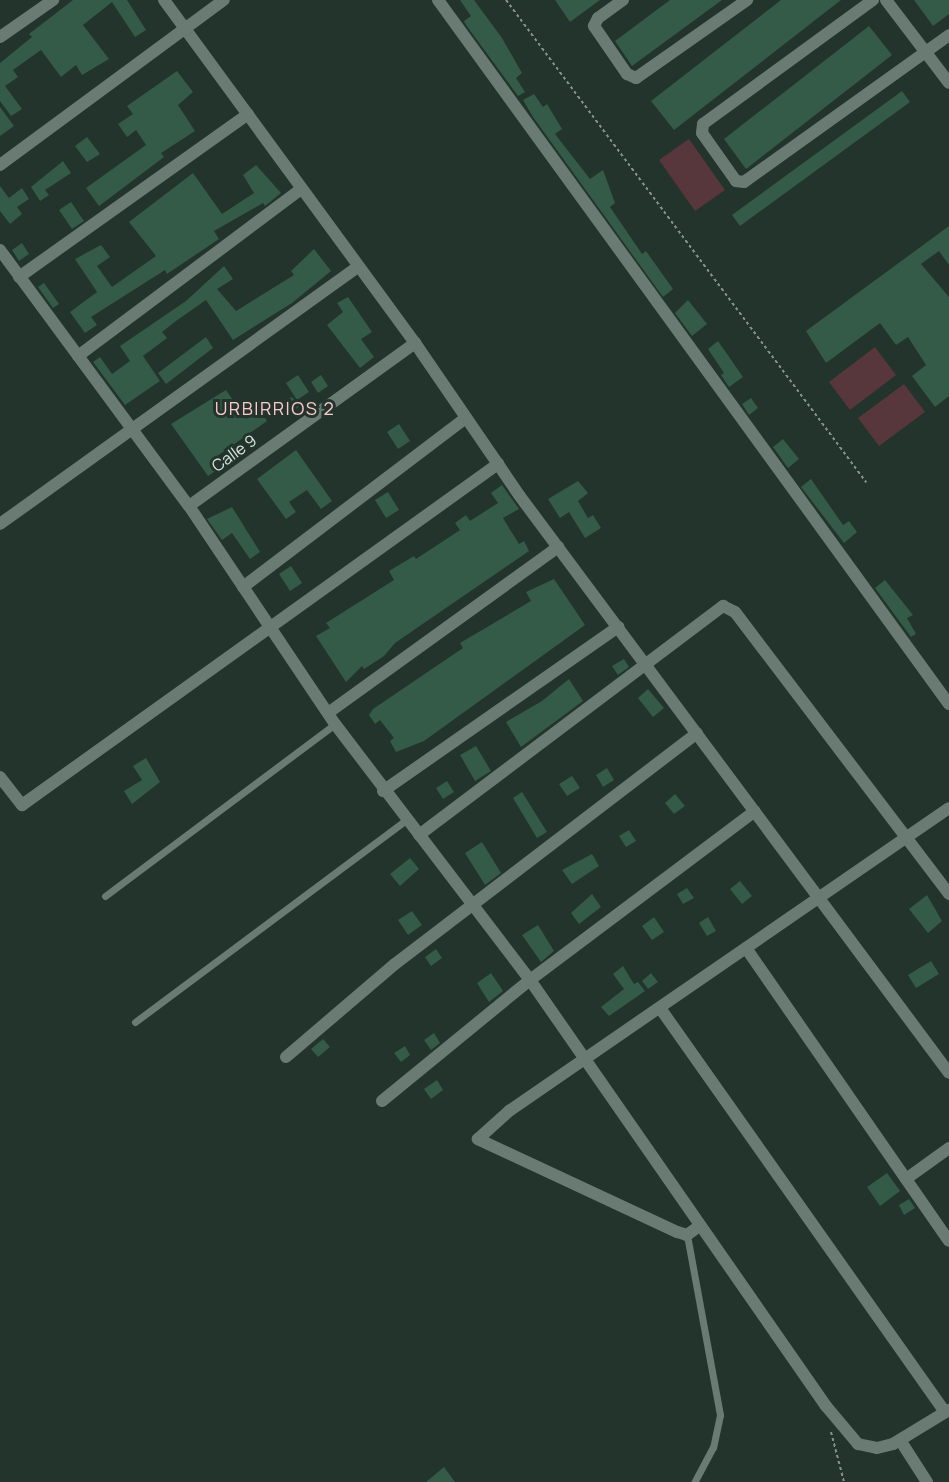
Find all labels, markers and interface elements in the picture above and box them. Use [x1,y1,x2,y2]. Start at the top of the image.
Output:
district label: URBIRRIOS 2 [215,397,335,419]
street label: Calle 9 [208,430,260,476]

